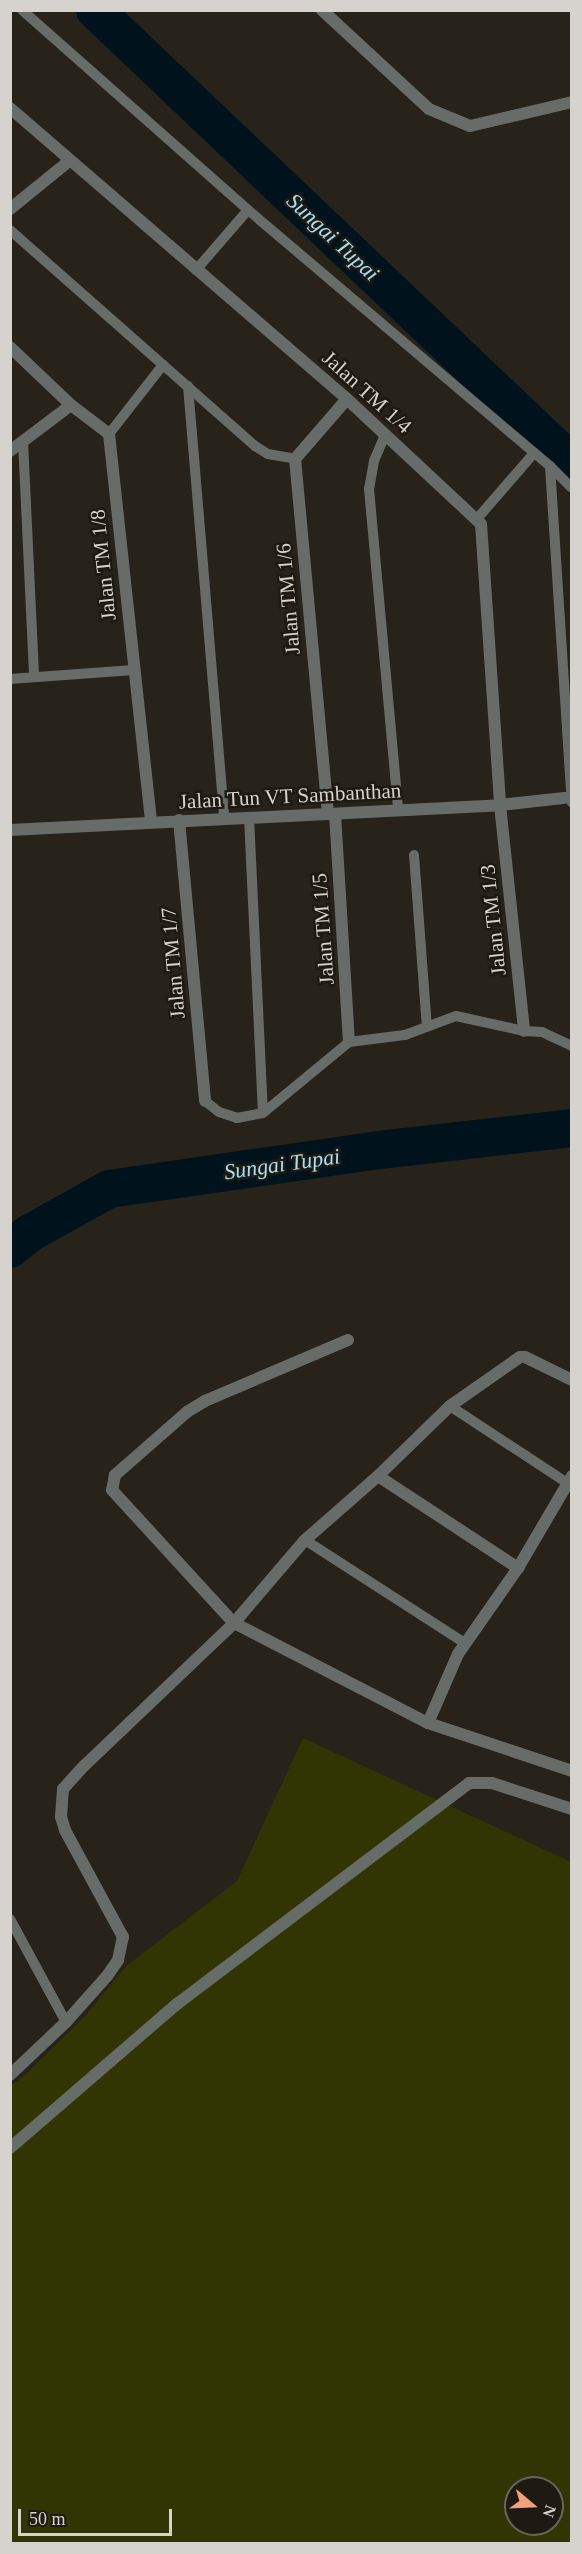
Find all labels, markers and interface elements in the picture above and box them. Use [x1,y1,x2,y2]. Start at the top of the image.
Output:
water label: Sungai Tupai [281,188,385,286]
street label: Jalan TM 1/4 [317,345,417,439]
street label: Jalan TM 1/8 [85,508,121,622]
street label: Jalan TM 1/6 [271,542,305,656]
street label: Jalan Tun VT Sambanthan [178,778,402,814]
street label: Jalan TM 1/3 [475,863,511,977]
street label: Jalan TM 1/5 [307,872,339,986]
street label: Jalan TM 1/7 [156,906,190,1020]
water label: Sungai Tupai [222,1143,342,1185]
north arrow [504,2476,564,2536]
scale bar [21,2497,176,2535]
text: N [540,2503,560,2520]
text: 50 m [29,2509,66,2529]

